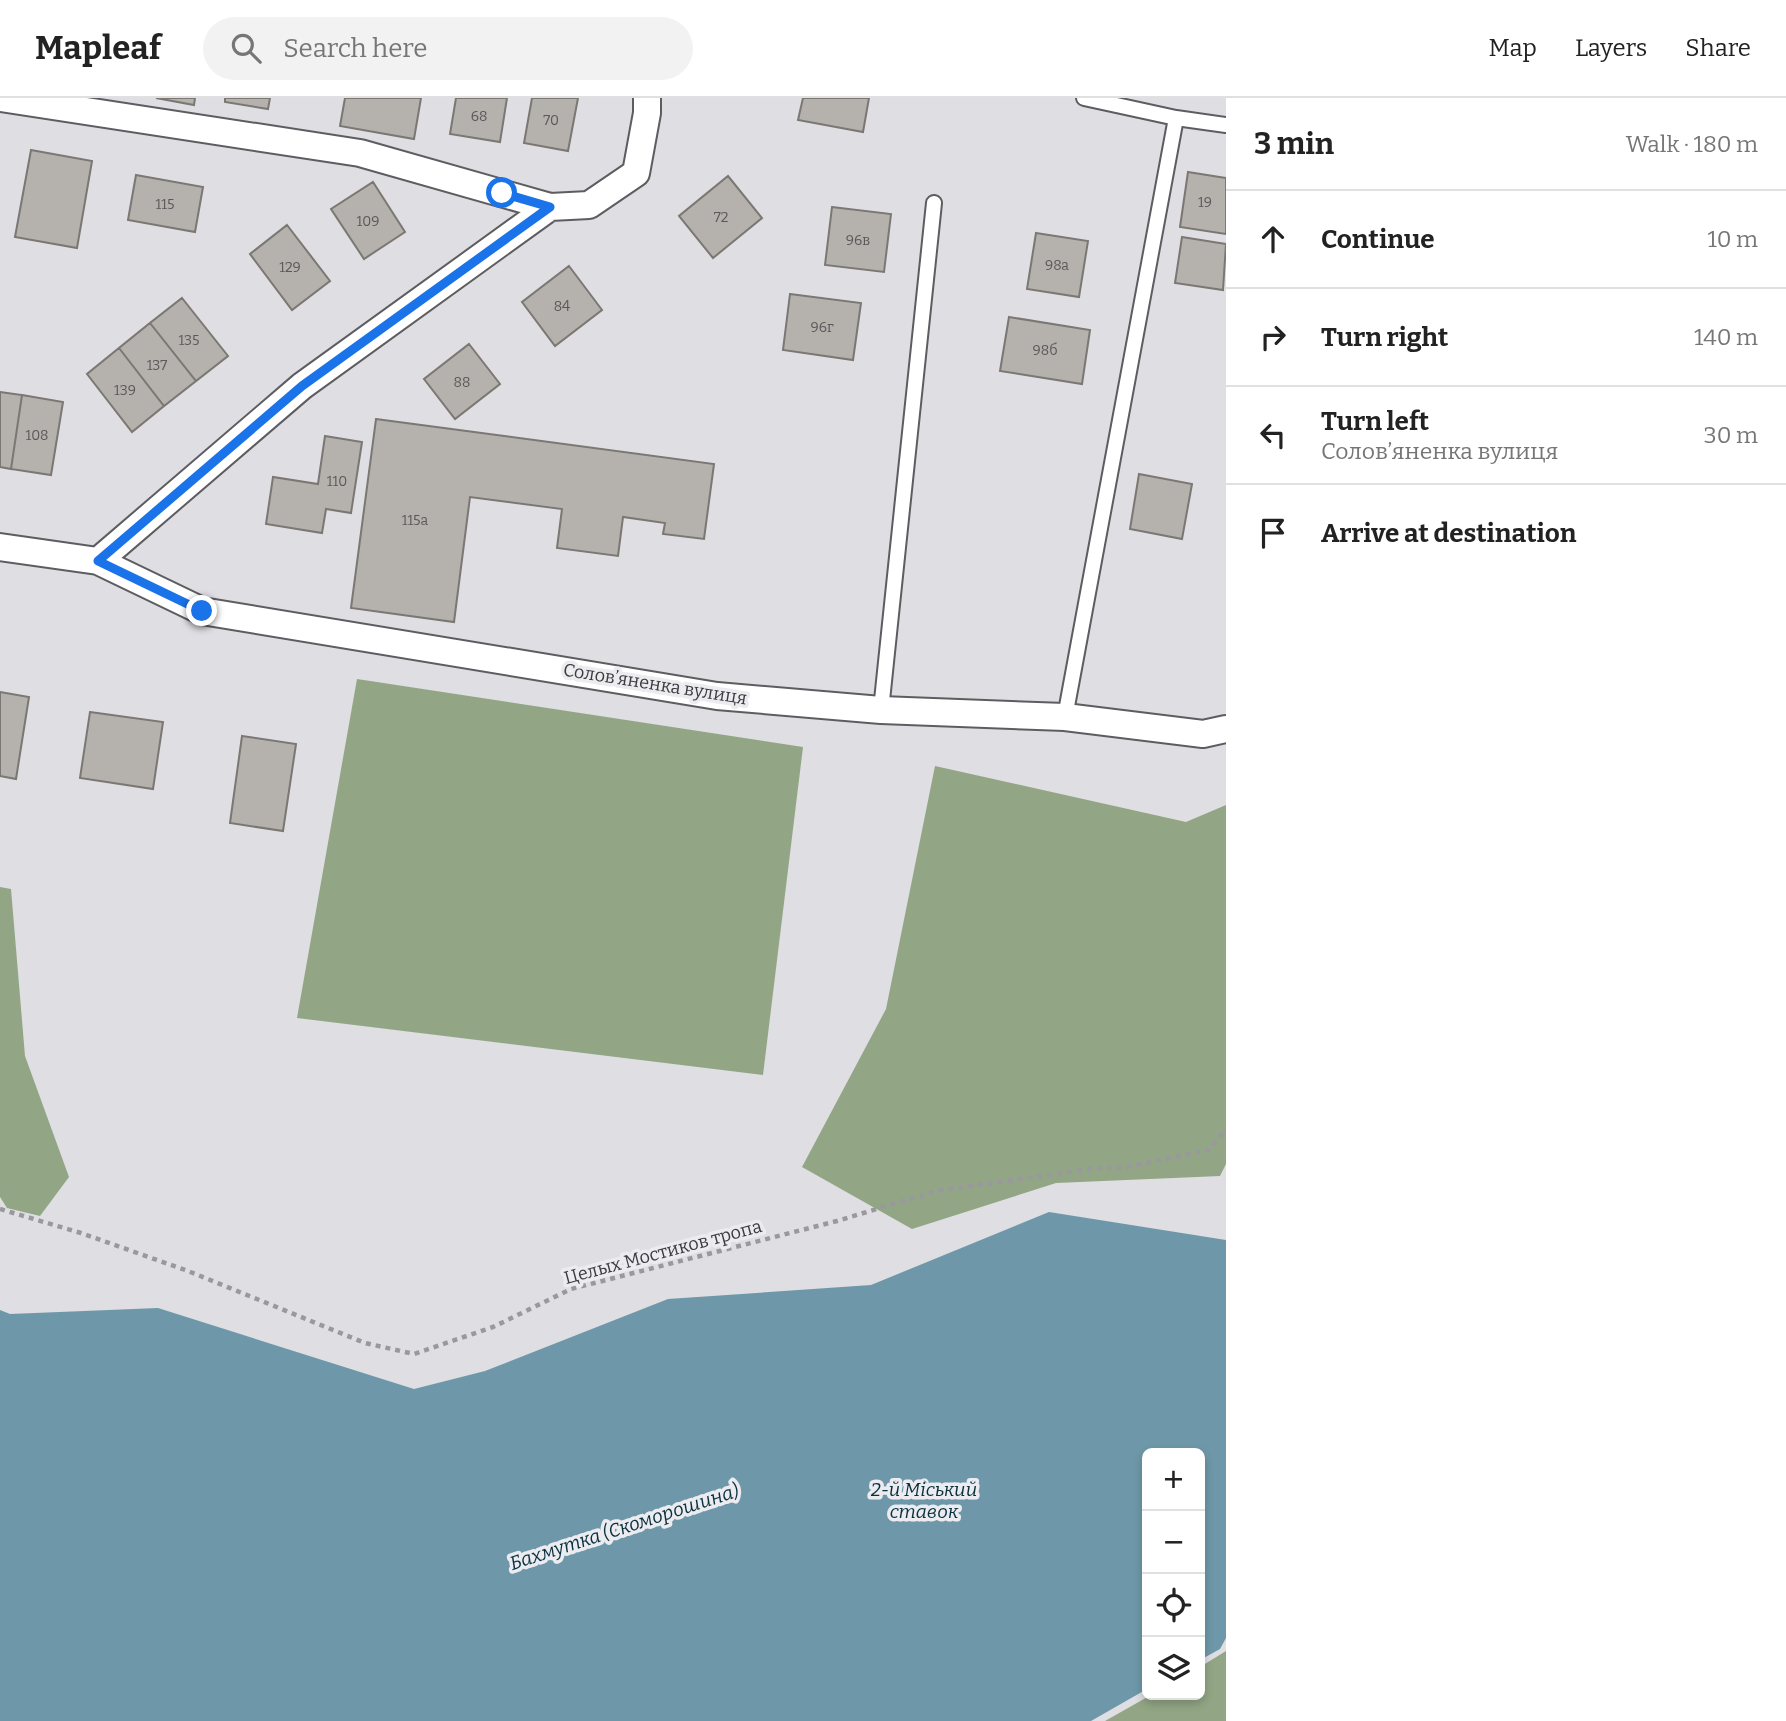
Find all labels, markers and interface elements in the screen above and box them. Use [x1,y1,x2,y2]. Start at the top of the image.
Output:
search box [203,17,693,80]
text: Mapleaf [35,28,161,68]
icon: search [227,29,265,67]
text: Search here [283,33,427,64]
text: Map [1489,34,1537,62]
text: Layers [1575,34,1647,62]
text: Share [1685,34,1751,62]
house number: 68 [471,108,487,125]
house number: 70 [543,112,559,129]
text: 3 min [1254,126,1334,162]
text: Walk · 180 m [1626,130,1758,158]
route start [486,177,517,208]
house number: 19 [1198,194,1212,211]
house number: 115 [156,196,174,213]
house number: 72 [714,209,728,226]
house number: 109 [357,213,379,230]
icon: ahead [1254,220,1292,258]
text: Continue [1321,224,1435,255]
text: 10 m [1707,225,1758,253]
house number: 96в [846,232,870,249]
house number: 98а [1045,257,1069,274]
house number: 129 [279,259,301,276]
house number: 84 [554,298,570,315]
icon: right [1254,318,1292,356]
house number: 96г [810,319,834,336]
text: Turn right [1321,322,1448,353]
text: 140 m [1694,323,1758,351]
house number: 135 [178,332,200,349]
house number: 98б [1033,342,1057,359]
house number: 137 [147,357,167,374]
house number: 88 [454,374,470,391]
house number: 139 [114,382,136,399]
text: Turn left [1321,406,1429,437]
icon: left [1254,416,1292,454]
text: 30 m [1704,421,1758,449]
house number: 108 [25,427,49,444]
text: Солов’яненка вулиця [1321,437,1558,465]
house number: 110 [327,473,347,490]
house number: 115а [402,512,429,529]
icon: arrive [1254,514,1292,552]
text: Arrive at destination [1321,518,1576,549]
route end [186,595,217,626]
street label: Солов’яненка вулиця [562,659,748,709]
street label: Целых Мостиков тропа [562,1215,764,1289]
map controls [1142,1448,1205,1700]
button: + [1142,1448,1205,1511]
water label: 2-й Міський ставок [871,1478,977,1523]
water label: Бахмутка (Скоморошина) [507,1479,742,1575]
button: − [1142,1511,1205,1574]
button: locate [1142,1574,1205,1637]
button: layers [1142,1637,1205,1700]

